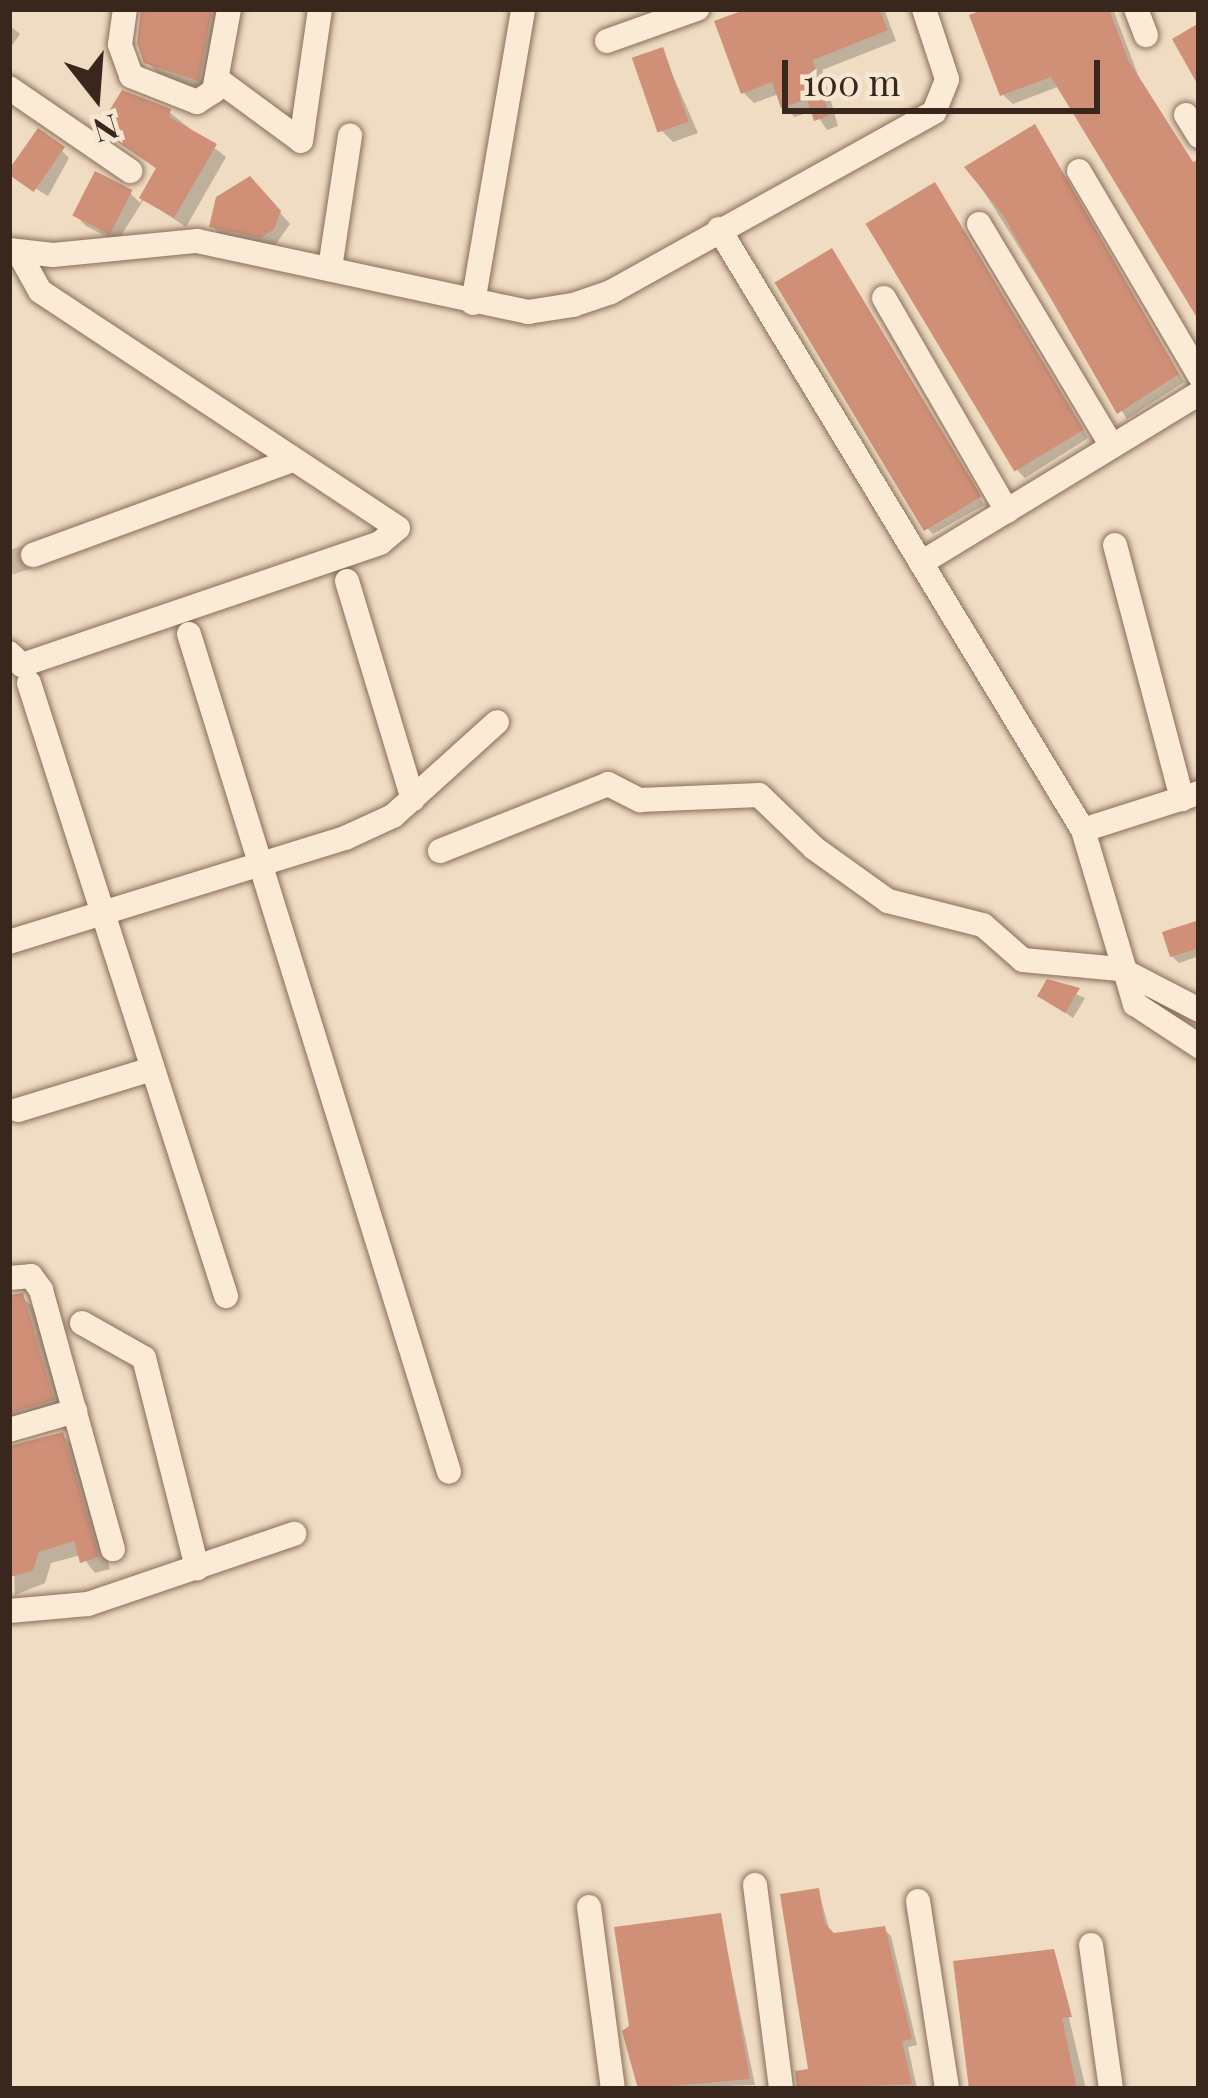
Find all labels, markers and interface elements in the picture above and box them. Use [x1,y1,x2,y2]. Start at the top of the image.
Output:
north arrow [36,36,156,156]
scale bar [788,36,1106,110]
text: 100 m [803,57,900,105]
text: N [89,106,124,155]

